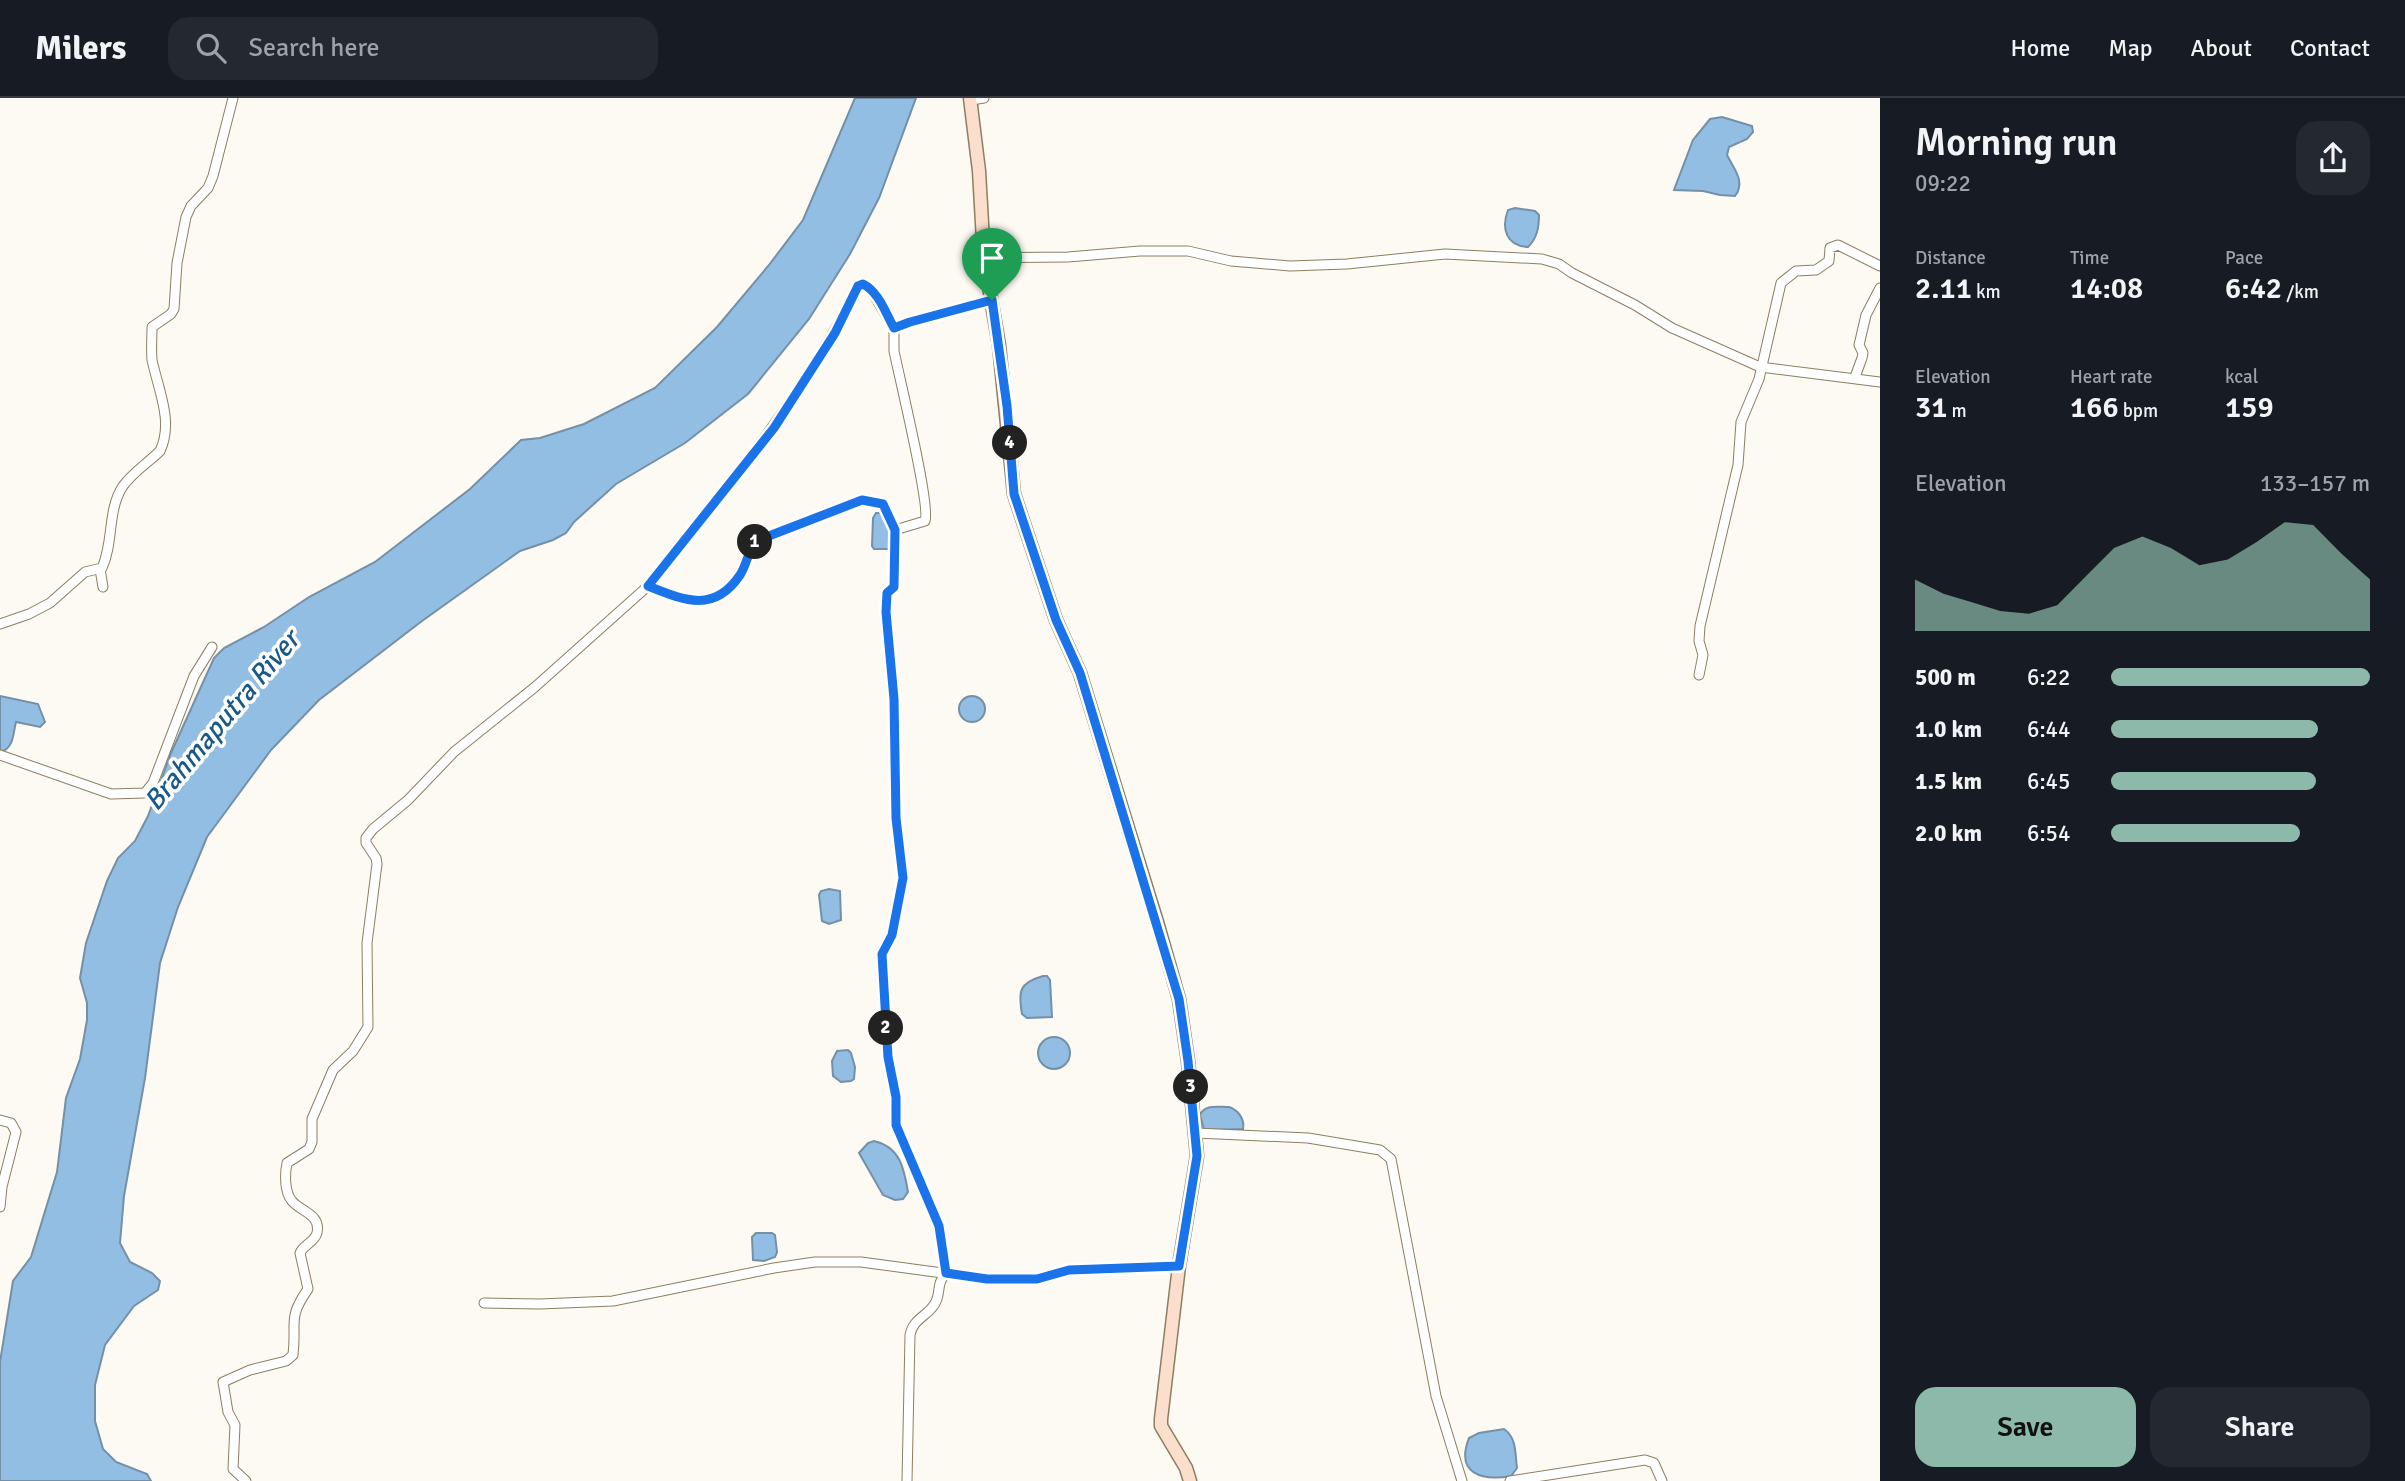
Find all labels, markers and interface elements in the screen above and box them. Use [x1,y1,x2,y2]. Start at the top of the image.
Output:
search box [168,17,658,80]
text: Milers [35,28,126,69]
icon: search [192,29,230,67]
text: Search here [248,32,380,64]
text: Home [2010,33,2070,63]
text: Map [2108,33,2153,63]
text: About [2191,33,2252,63]
text: Contact [2290,33,2370,63]
text: Morning run [1915,119,2118,166]
button: share [2296,121,2370,195]
text: 09:22 [1915,169,1971,198]
pin [962,228,1022,300]
icon: arrive [973,239,1011,277]
text: Distance [1915,246,1986,270]
text: Time [2070,246,2109,270]
text: Pace [2225,246,2263,270]
text: 2.11 [1915,270,1972,307]
text: 14:08 [2070,270,2143,307]
text: 6:42 [2225,270,2282,307]
text: km [1972,280,2001,304]
text: /km [2282,280,2319,304]
text: Elevation [1915,365,1991,389]
text: Heart rate [2070,365,2152,389]
text: kcal [2225,365,2258,389]
text: 31 [1915,389,1947,426]
text: 166 [2070,389,2119,426]
text: 159 [2225,389,2274,426]
text: m [1947,399,1967,423]
text: bpm [2119,399,2158,423]
pin: 4 [992,426,1028,460]
text: 4 [1004,430,1015,454]
text: Elevation [1915,469,2007,498]
text: 133–157 m [2260,469,2370,498]
pin: 1 [738,524,772,560]
text: 1 [749,529,760,553]
water label: Brahmaputra River [137,621,309,817]
text: 500 m [1915,663,1976,692]
text: 6:22 [2027,663,2070,692]
text: 1.0 km [1915,715,1982,744]
text: 6:44 [2027,715,2070,744]
text: 1.5 km [1915,767,1982,796]
text: 6:45 [2027,767,2070,796]
text: 2.0 km [1915,819,1982,848]
text: 6:54 [2027,819,2070,848]
pin: 2 [868,1010,903,1046]
text: 2 [880,1015,891,1039]
pin: 3 [1174,1070,1208,1104]
text: 3 [1185,1074,1196,1098]
button: Save [1915,1387,2136,1467]
button: Share [2150,1387,2370,1467]

